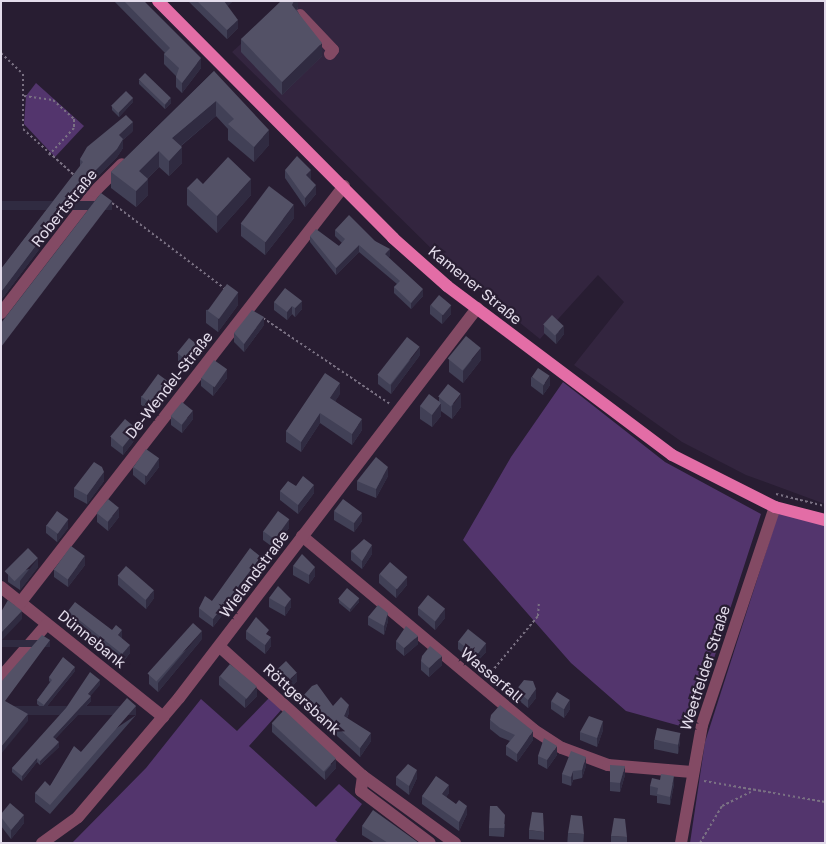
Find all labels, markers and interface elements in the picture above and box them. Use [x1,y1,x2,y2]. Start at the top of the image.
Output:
street label: Robertstraße [27,166,101,250]
street label: Kamener Straße [425,242,525,328]
street label: De-Wendel-Straße [121,328,217,442]
street label: Wielandstraße [215,527,293,621]
street label: Weetfelder Straße [676,603,734,733]
street label: Dünnebank [54,606,130,672]
street label: Wasserfall [457,644,527,706]
street label: Röttgersbank [260,660,344,738]

